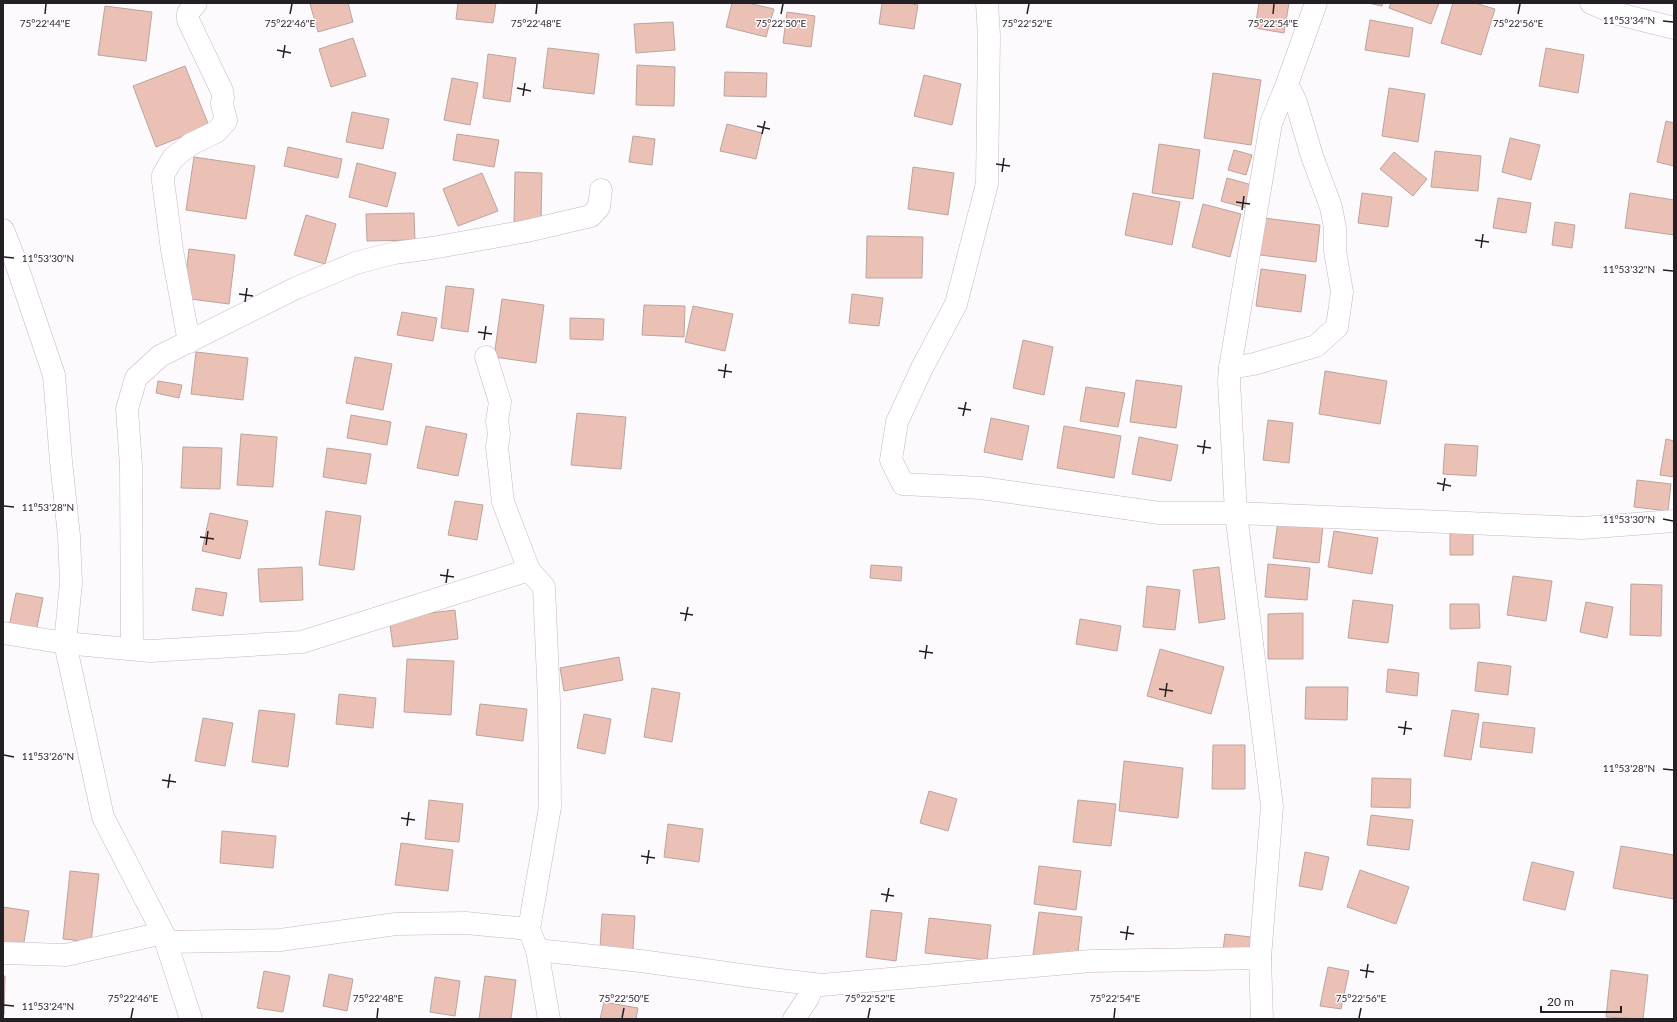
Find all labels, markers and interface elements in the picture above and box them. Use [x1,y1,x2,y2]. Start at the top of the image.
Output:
text: 11°53'34"N [1603,14,1655,26]
text: 75°22'44"E [20,17,70,29]
text: 75°22'46"E [265,17,315,29]
text: 75°22'48"E [511,17,561,29]
text: 75°22'50"E [756,17,806,29]
text: 75°22'52"E [1002,17,1052,29]
text: 75°22'54"E [1248,17,1298,29]
text: 75°22'56"E [1493,17,1543,29]
text: 11°53'30"N [22,252,74,264]
text: 11°53'32"N [1603,263,1655,275]
text: 11°53'28"N [22,501,74,513]
text: 11°53'30"N [1603,513,1655,525]
text: 11°53'26"N [22,750,74,762]
text: 11°53'28"N [1603,762,1655,774]
scale bar [1541,988,1621,1014]
text: 75°22'46"E [108,992,158,1004]
text: 75°22'48"E [353,992,403,1004]
text: 75°22'50"E [599,992,649,1004]
text: 75°22'52"E [845,992,895,1004]
text: 75°22'54"E [1090,992,1140,1004]
text: 75°22'56"E [1336,992,1386,1004]
text: 20 m [1547,994,1574,1009]
text: 11°53'24"N [22,1000,74,1012]

